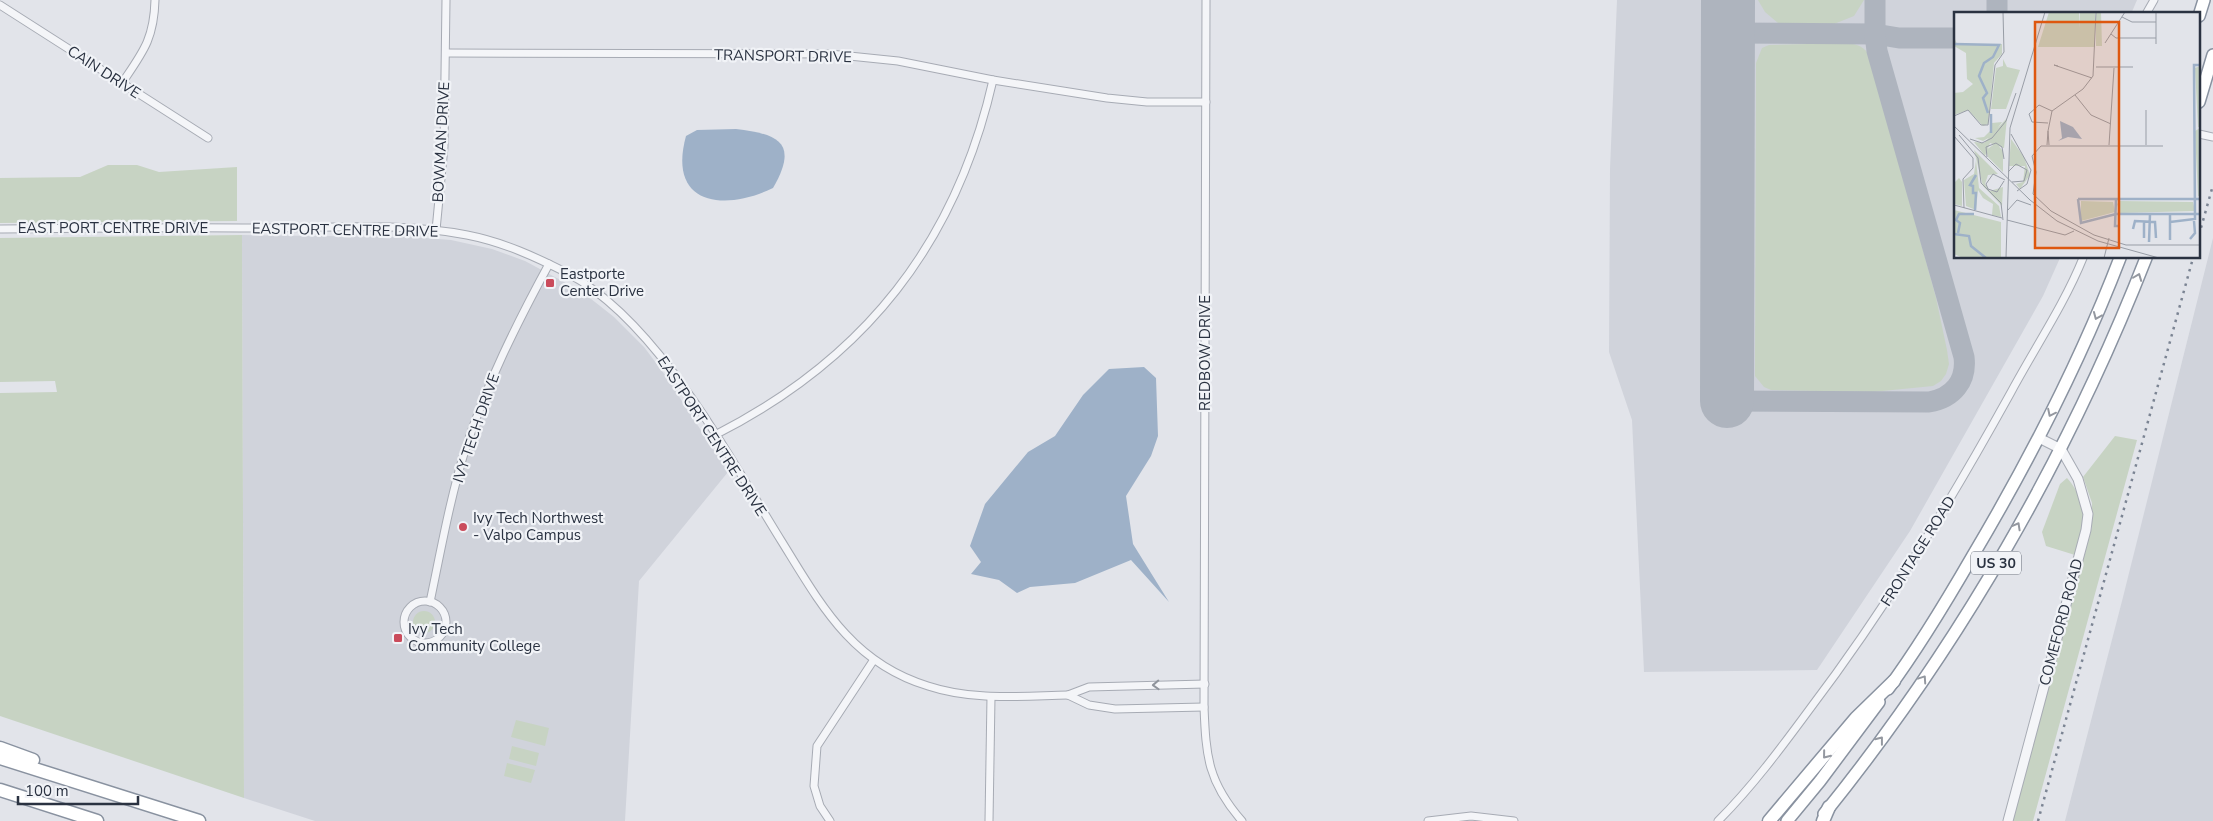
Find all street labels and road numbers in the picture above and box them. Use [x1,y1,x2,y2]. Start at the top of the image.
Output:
street label: CAIN DRIVE [63,41,145,103]
street label: TRANSPORT DRIVE [714,45,852,67]
street label: BOWMAN DRIVE [428,81,454,203]
street label: EAST PORT CENTRE DRIVE [18,218,208,238]
street label: EASTPORT CENTRE DRIVE [252,218,438,242]
street label: REDBOW DRIVE [1195,295,1215,411]
street label: EASTPORT CENTRE DRIVE [653,352,771,520]
street label: IVY TECH DRIVE [448,371,504,485]
street label: FRONTAGE ROAD [1876,492,1960,610]
road number: US 30 [1971,552,2021,574]
street label: COMEFORD ROAD [2034,556,2088,688]

